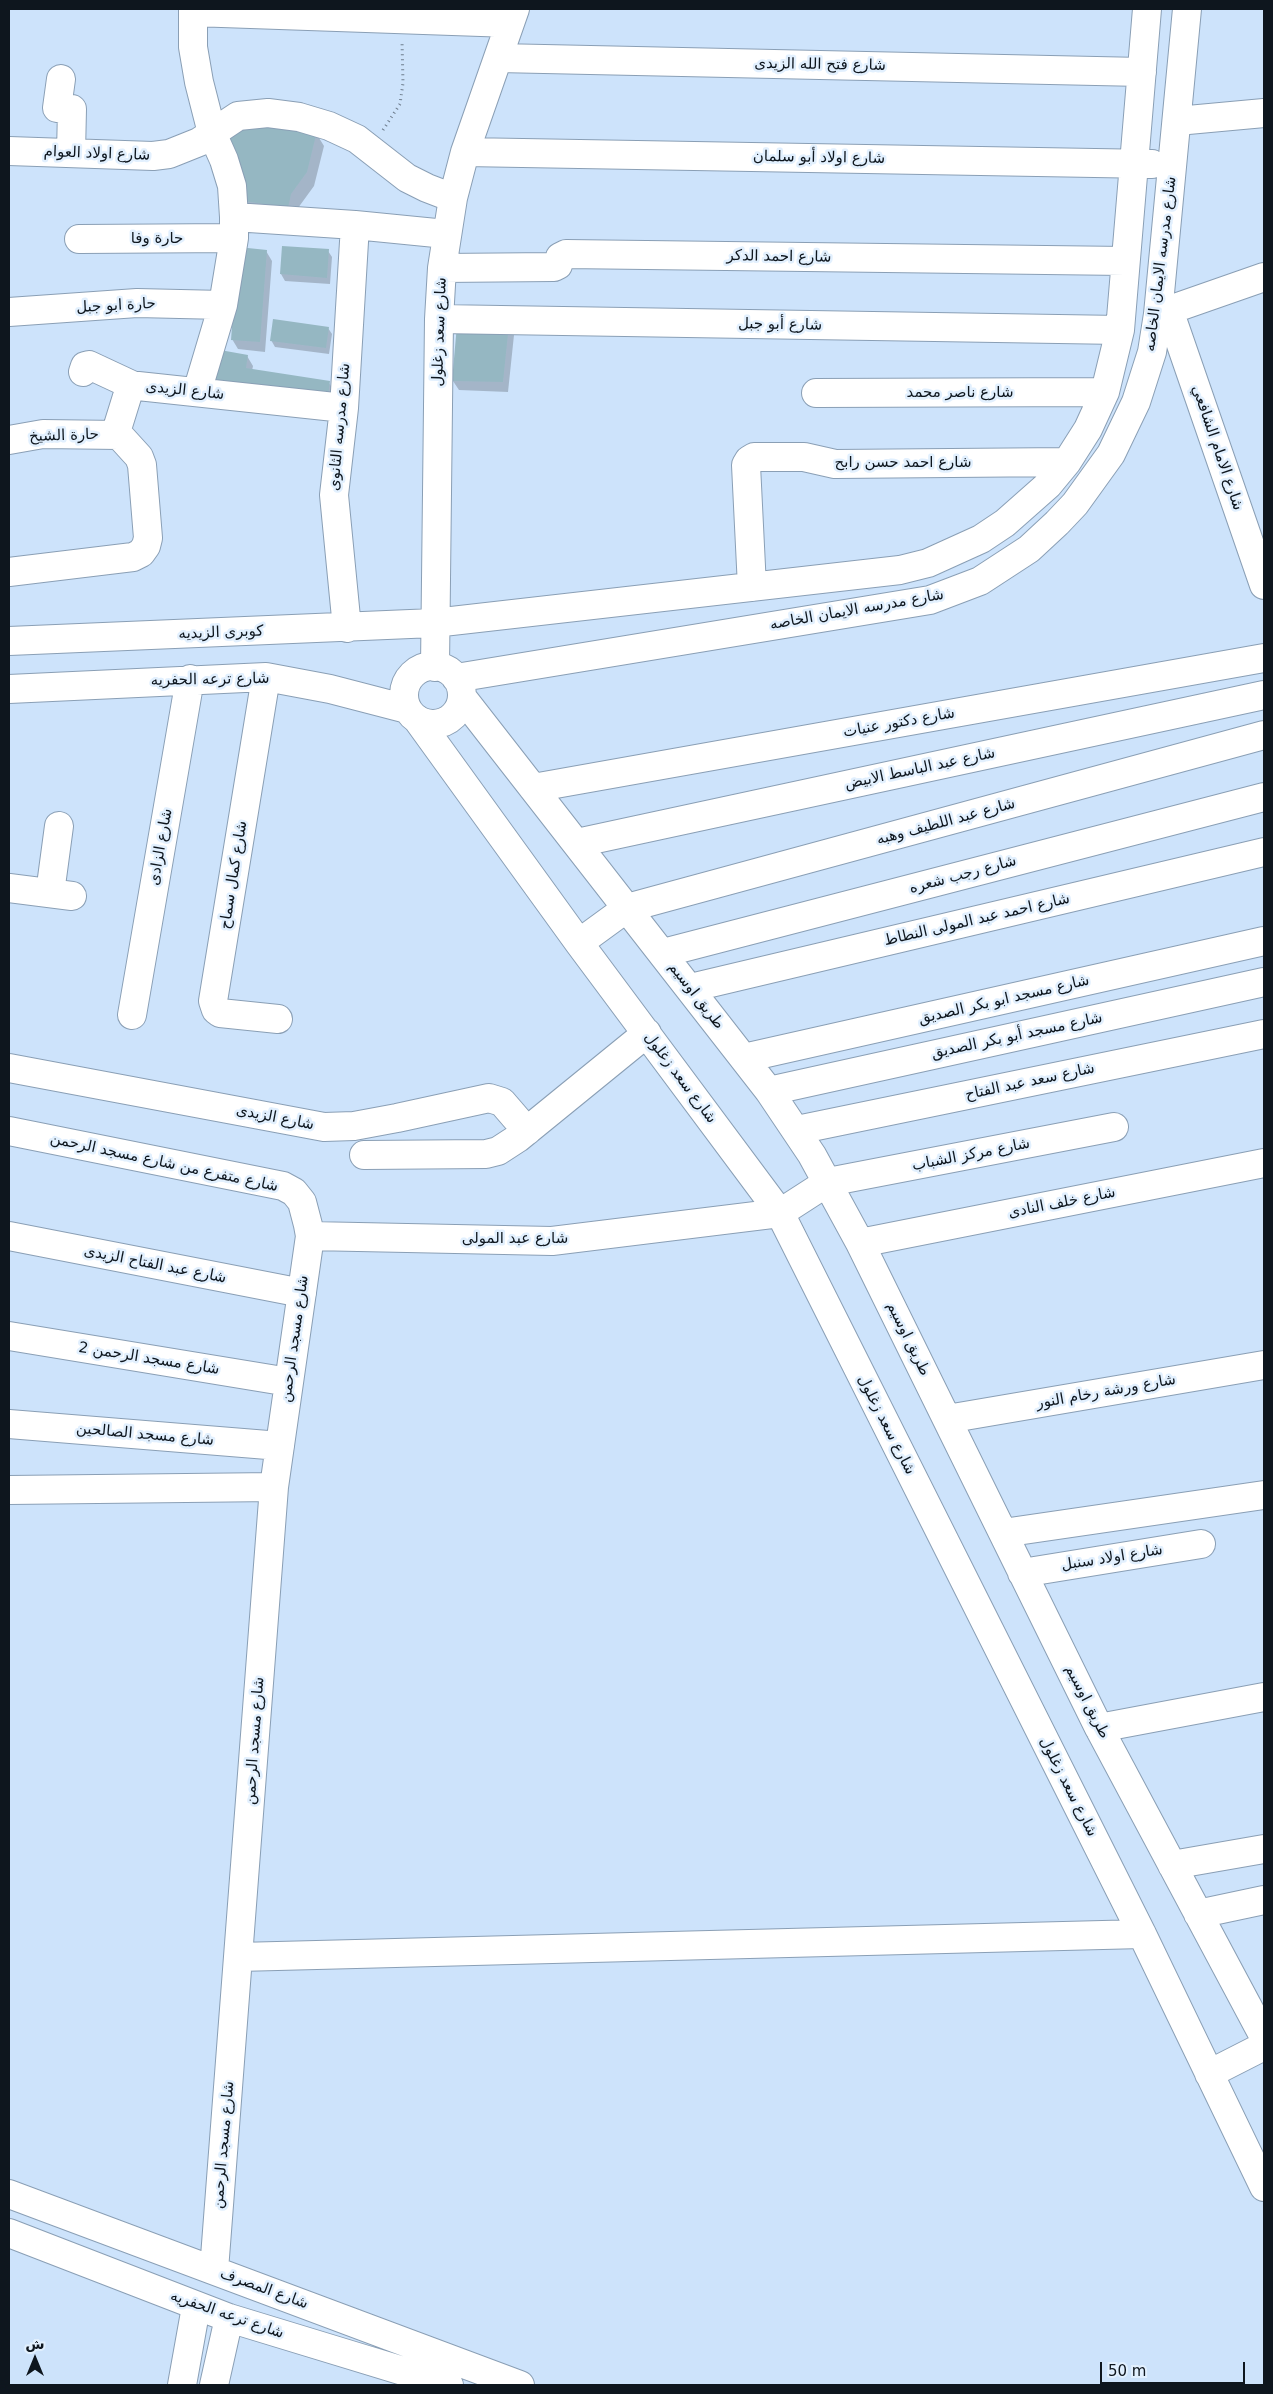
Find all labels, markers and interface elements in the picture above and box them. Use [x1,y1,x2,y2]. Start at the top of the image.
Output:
street label: شارع فتح الله الزيدى [754,55,886,75]
street label: شارع اولاد العوام [43,143,151,165]
street label: شارع اولاد أبو سلمان [753,148,885,168]
street label: شارع مدرسه الايمان الخاصه [1141,175,1181,353]
street label: حارة وفا [131,230,183,248]
street label: شارع احمد الدكر [726,247,832,267]
street label: شارع سعد زغلول [429,277,451,387]
street label: حارة ابو جبل [76,295,156,317]
street label: شارع أبو جبل [738,315,822,335]
street label: شارع مدرسه الثانوى [325,362,355,492]
street label: شارع الزيدى [145,378,225,404]
street label: شارع الامام الشافعي [1187,383,1247,513]
street label: شارع ناصر محمد [907,384,1013,402]
street label: حارة الشيخ [29,426,99,446]
street label: شارع احمد حسن رابح [835,454,971,472]
street label: شارع مدرسه الايمان الخاصه [769,586,945,634]
street label: كوبرى الزيديه [178,623,264,643]
street label: شارع ترعه الحفريه [150,670,270,690]
street label: شارع دكتور عنيات [842,704,956,742]
street label: شارع عبد الباسط الابيض [843,744,997,794]
street label: شارع عبد اللطيف وهبه [875,795,1017,849]
street label: شارع الزادى [145,807,177,887]
street label: شارع كمال سماح [217,819,251,931]
street label: شارع رجب شعره [908,852,1018,898]
street label: شارع احمد عبد المولى النطاط [882,890,1072,950]
street label: طريق اوسيم [664,959,728,1033]
street label: شارع مسجد ابو بكر الصديق [917,972,1091,1028]
street label: شارع مسجد أبو بكر الصديق [930,1009,1104,1063]
street label: شارع سعد زغلول [640,1029,720,1127]
street label: شارع سعد عبد الفتاح [964,1059,1096,1105]
street label: شارع الزيدى [235,1102,315,1134]
street label: شارع متفرع من شارع مسجد الرحمن [48,1130,280,1196]
street label: شارع مركز الشباب [910,1135,1032,1175]
street label: شارع خلف النادى [1007,1184,1117,1222]
street label: شارع عبد المولى [462,1230,568,1248]
street label: شارع عبد الفتاح الزيدى [82,1242,228,1288]
street label: شارع مسجد الرحمن [277,1274,313,1404]
street label: طريق اوسيم [882,1299,934,1379]
street label: شارع مسجد الرحمن 2 [77,1339,221,1379]
street label: شارع ورشة رخام النور [1035,1371,1177,1413]
street label: شارع سعد زغلول [853,1372,919,1478]
street label: شارع مسجد الصالحين [75,1420,215,1450]
street label: شارع اولاد سنبل [1060,1541,1164,1575]
street label: طريق اوسيم [1061,1662,1113,1742]
street label: شارع مسجد الرحمن [242,1676,268,1806]
street label: شارع سعد زغلول [1035,1734,1101,1840]
street label: شارع مسجد الرحمن [209,2080,239,2210]
street label: شارع المصرف [218,2265,310,2313]
street label: شارع ترعه الحفريه [168,2287,286,2343]
north arrow [10,2334,60,2384]
text: ش [25,2336,45,2352]
scale bar [1103,2352,1248,2384]
text: 50 m [1108,2362,1146,2380]

